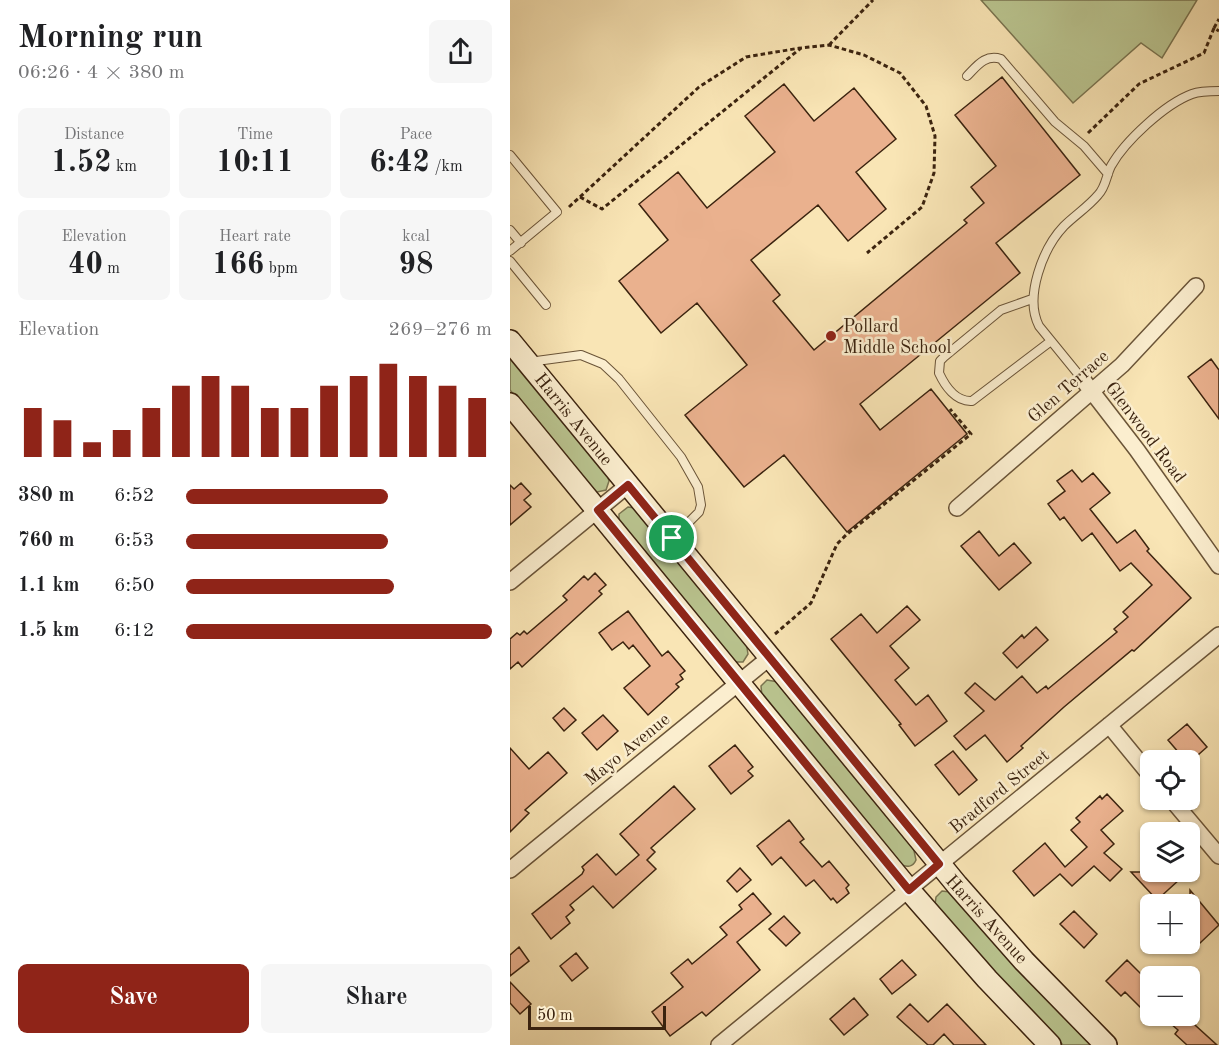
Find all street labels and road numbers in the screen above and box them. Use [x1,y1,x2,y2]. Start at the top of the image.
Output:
street label: Glen Terrace [1025,347,1113,427]
street label: Harris Avenue [531,370,616,469]
street label: Glenwood Road [1102,379,1189,486]
street label: Mayo Avenue [582,710,674,789]
street label: Bradford Street [946,746,1053,837]
street label: Harris Avenue [942,872,1031,968]

